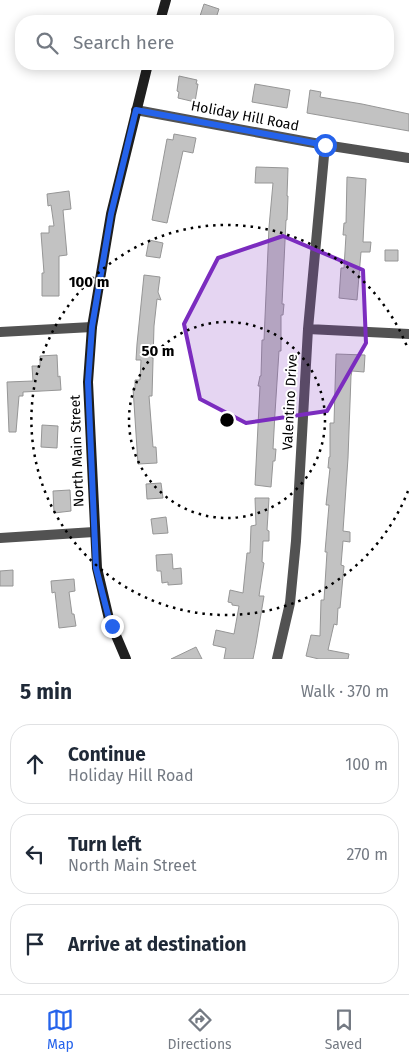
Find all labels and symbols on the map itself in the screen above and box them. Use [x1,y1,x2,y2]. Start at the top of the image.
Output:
street label: Holiday Hill Road [189,97,301,135]
route start [314,134,337,157]
text: 100 m [69,273,109,291]
text: 50 m [141,342,175,360]
street label: Valentino Drive [279,353,301,451]
street label: North Main Street [67,394,87,507]
centre of rings [218,411,236,429]
route end [101,615,124,638]

